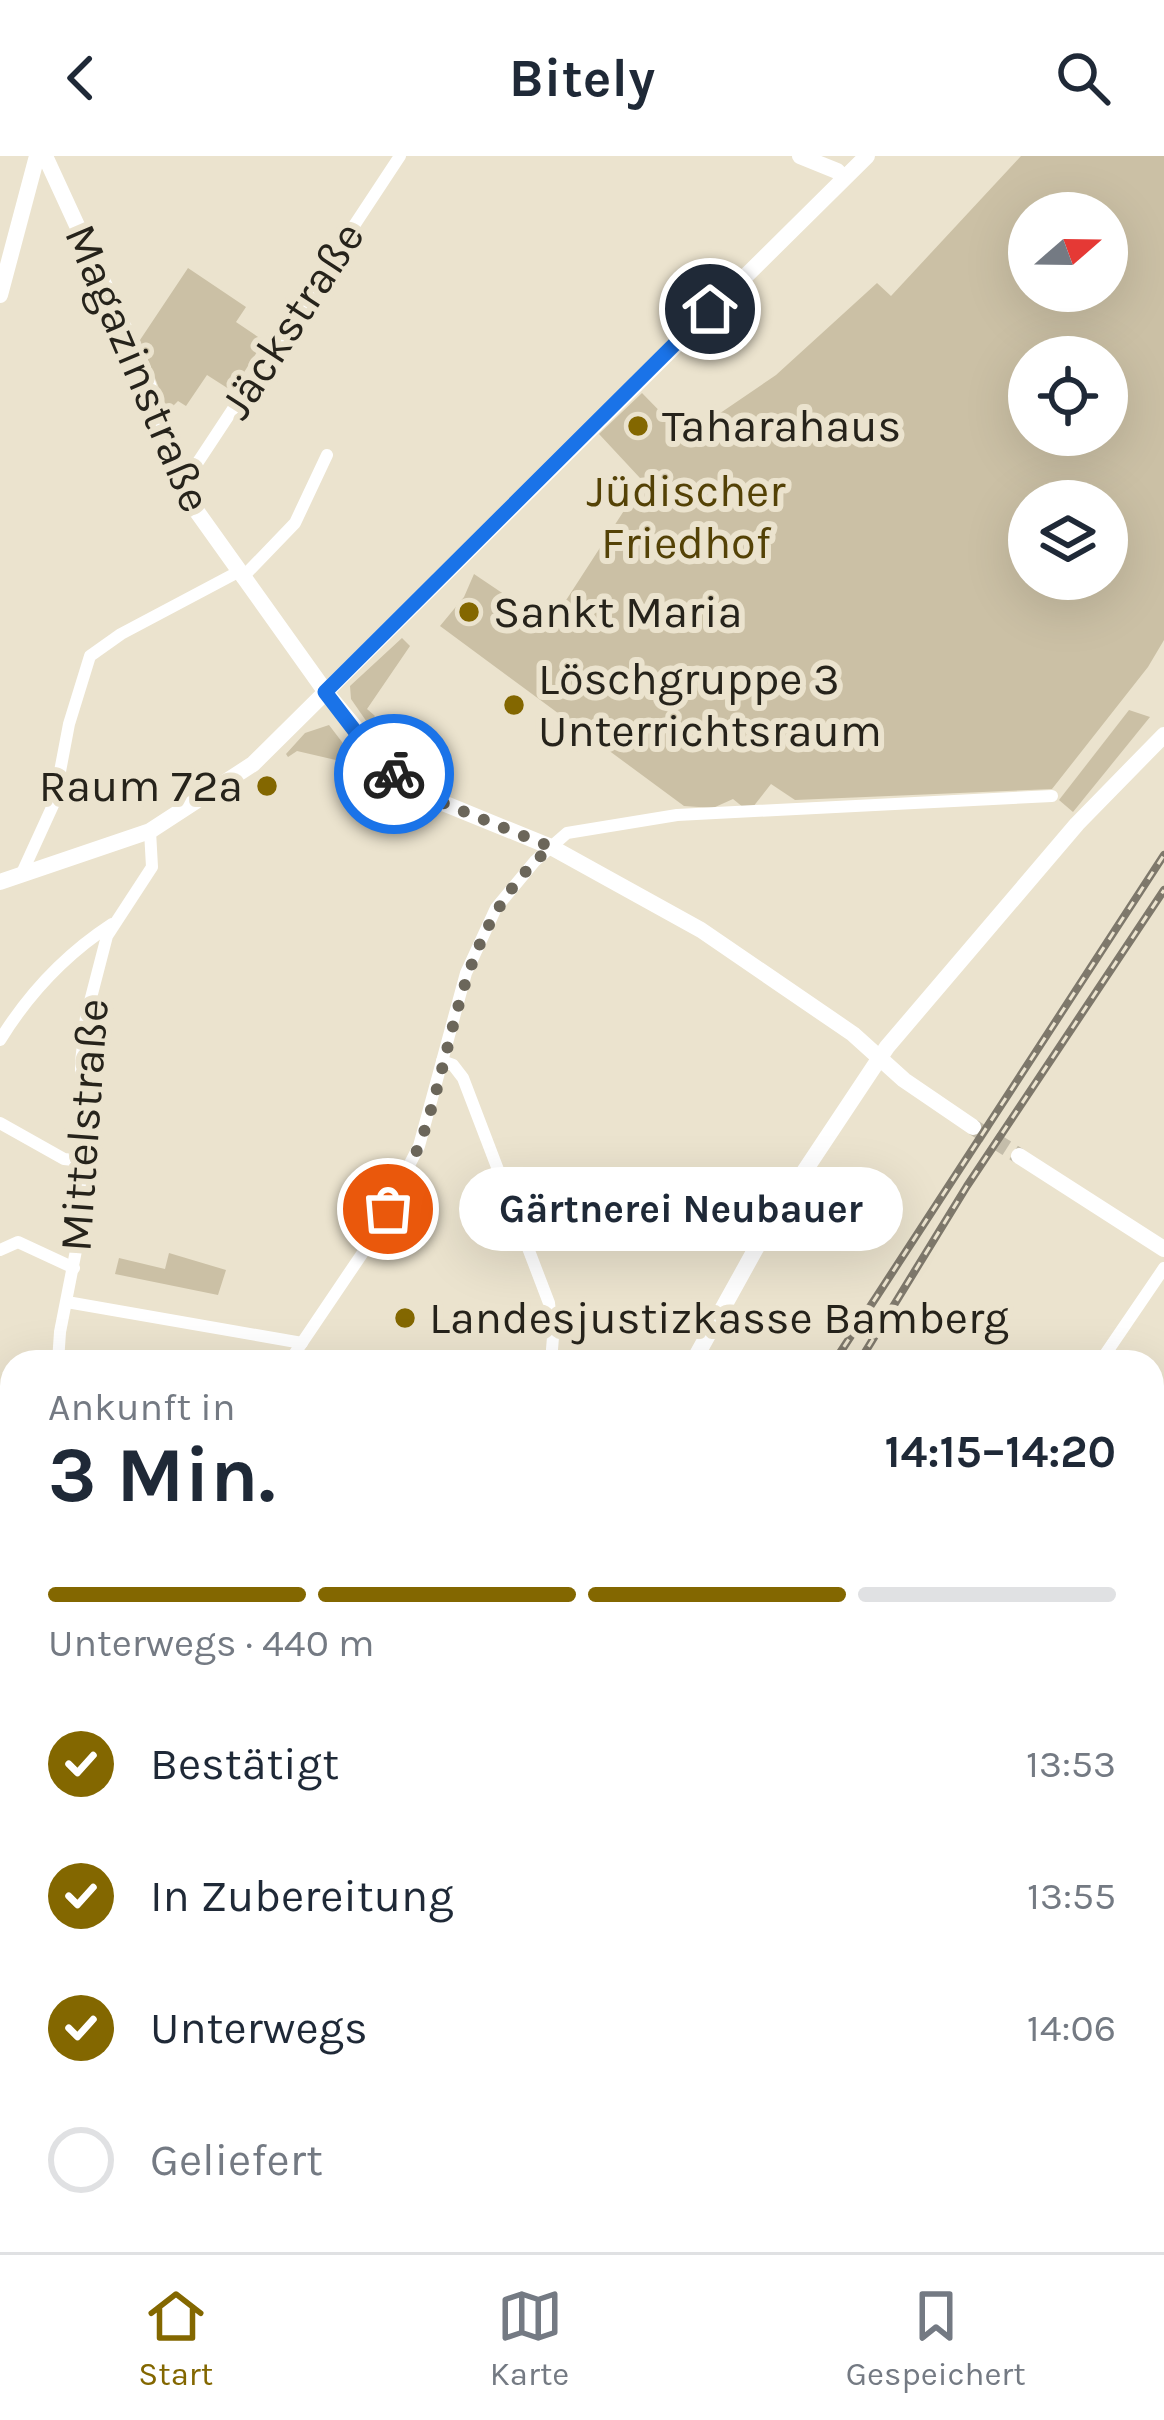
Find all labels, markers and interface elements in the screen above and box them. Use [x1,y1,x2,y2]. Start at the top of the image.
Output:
icon: back [48,45,114,111]
icon: search [1050,45,1116,111]
text: Bitely [509,46,655,110]
north arrow [1008,192,1128,312]
map controls [1008,192,1128,600]
street label: Jäckstraße [209,212,375,428]
street label: Magazinstraße [53,216,222,520]
pin [659,258,761,360]
icon: home [677,276,743,342]
button: locate [1008,336,1128,456]
place label: Taharahaus [662,400,901,452]
marker: Taharahaus [625,413,651,439]
park label: Jüdischer Friedhof [587,465,786,569]
button: layers [1008,480,1128,600]
place label: Sankt Maria [493,586,742,638]
marker: Sankt Maria [456,599,482,625]
place label: Löschgruppe 3 Unterrichtsraum [538,653,882,757]
marker: Löschgruppe 3 Unterrichtsraum [501,692,527,718]
courier [334,714,454,834]
icon: bike [361,741,427,807]
place label: Raum 72a [39,760,243,812]
marker: Raum 72a [254,773,280,799]
street label: Mittelstraße [49,997,119,1253]
pin [337,1158,439,1260]
callout: Gärtnerei Neubauer [460,1167,904,1251]
icon: bag [355,1176,421,1242]
text: Gärtnerei Neubauer [499,1186,863,1232]
place label: Landesjustizkasse Bamberg [429,1292,1009,1345]
marker: Landesjustizkasse Bamberg [392,1305,418,1331]
text: Ankunft in [48,1384,236,1430]
text: 14:15–14:20 [885,1426,1116,1478]
text: 3 Min. [48,1429,275,1521]
text: Unterwegs · 440 m [48,1620,375,1666]
icon: check [48,1731,114,1797]
text: Bestätigt [150,1738,339,1790]
text: 13:53 [1026,1741,1116,1787]
icon: check [48,1863,114,1929]
text: In Zubereitung [150,1870,454,1922]
text: 13:55 [1027,1873,1116,1919]
icon: check [48,1995,114,2061]
text: Unterwegs [150,2002,368,2054]
text: 14:06 [1027,2005,1116,2051]
text: Geliefert [150,2134,323,2186]
tab: Start [138,2283,213,2393]
tab: Karte [490,2283,569,2393]
tab: Gespeichert [846,2283,1026,2393]

